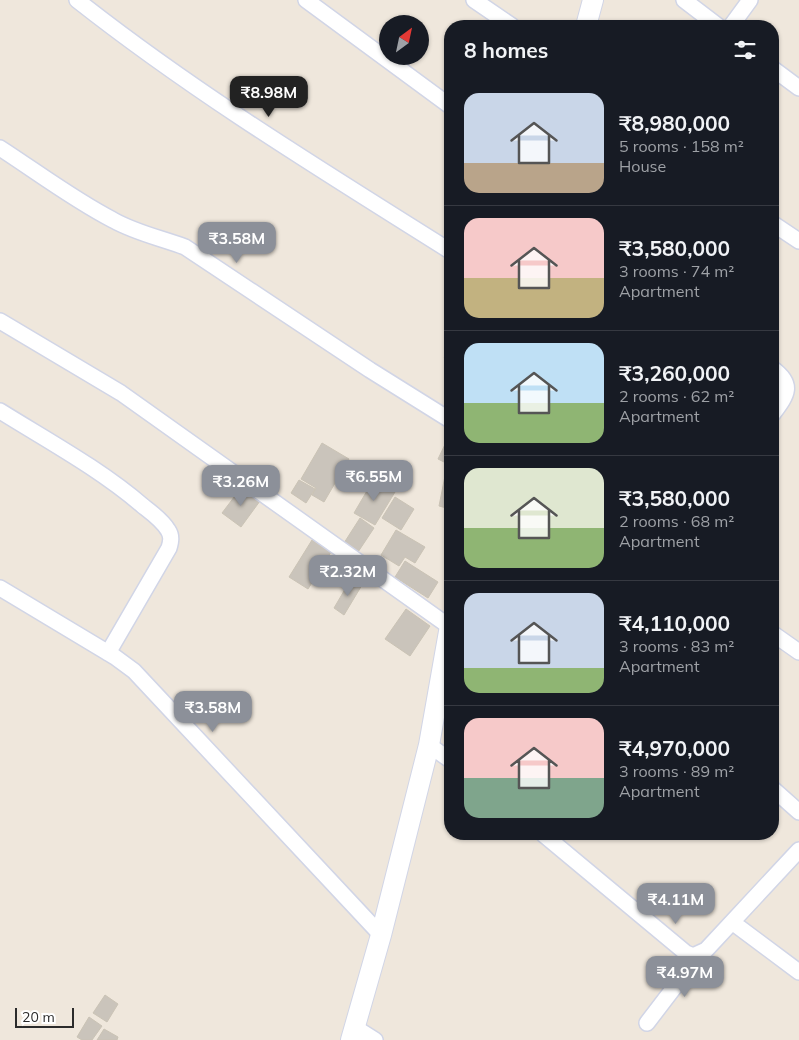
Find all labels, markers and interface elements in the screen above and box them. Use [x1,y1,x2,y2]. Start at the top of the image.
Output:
north arrow [379,15,429,65]
map controls [379,15,429,65]
icon: filters [731,36,759,64]
text: 8 homes [464,37,548,63]
pin: ₹8.98M [228,76,310,118]
text: ₹8.98M [241,82,297,102]
text: ₹8,980,000 [619,110,730,136]
icon: home [504,113,564,173]
text: 5 rooms · 158 m² [619,136,744,156]
text: House [619,156,666,176]
pin: ₹3.58M [196,222,278,264]
text: ₹3.58M [209,228,265,248]
text: ₹3,580,000 [619,235,730,261]
icon: home [504,238,564,298]
text: 3 rooms · 74 m² [619,261,734,281]
text: Apartment [619,281,700,301]
text: ₹3,260,000 [619,360,730,386]
icon: home [504,363,564,423]
text: 2 rooms · 62 m² [619,386,734,406]
text: Apartment [619,406,700,426]
pin: ₹6.55M [333,460,415,502]
pin: ₹3.26M [200,464,282,507]
text: ₹6.55M [346,466,402,486]
text: ₹3.26M [213,471,269,491]
text: ₹3,580,000 [619,485,730,511]
icon: home [504,488,564,548]
text: 2 rooms · 68 m² [619,511,734,531]
text: Apartment [619,531,700,551]
pin: ₹2.32M [307,554,389,597]
text: ₹2.32M [320,561,376,581]
text: ₹4,110,000 [619,610,730,636]
icon: home [504,613,564,673]
text: 3 rooms · 83 m² [619,636,734,656]
text: Apartment [619,656,700,676]
pin: ₹3.58M [172,690,254,733]
text: ₹3.58M [185,697,241,717]
text: ₹4,970,000 [619,735,730,761]
icon: home [504,738,564,798]
text: 3 rooms · 89 m² [619,761,734,781]
text: Apartment [619,781,700,801]
pin: ₹4.11M [635,882,717,925]
text: ₹4.11M [648,889,704,909]
pin: ₹4.97M [644,956,726,998]
text: ₹4.97M [657,962,713,982]
scale bar [15,1005,74,1028]
text: 20 m [22,1008,55,1026]

